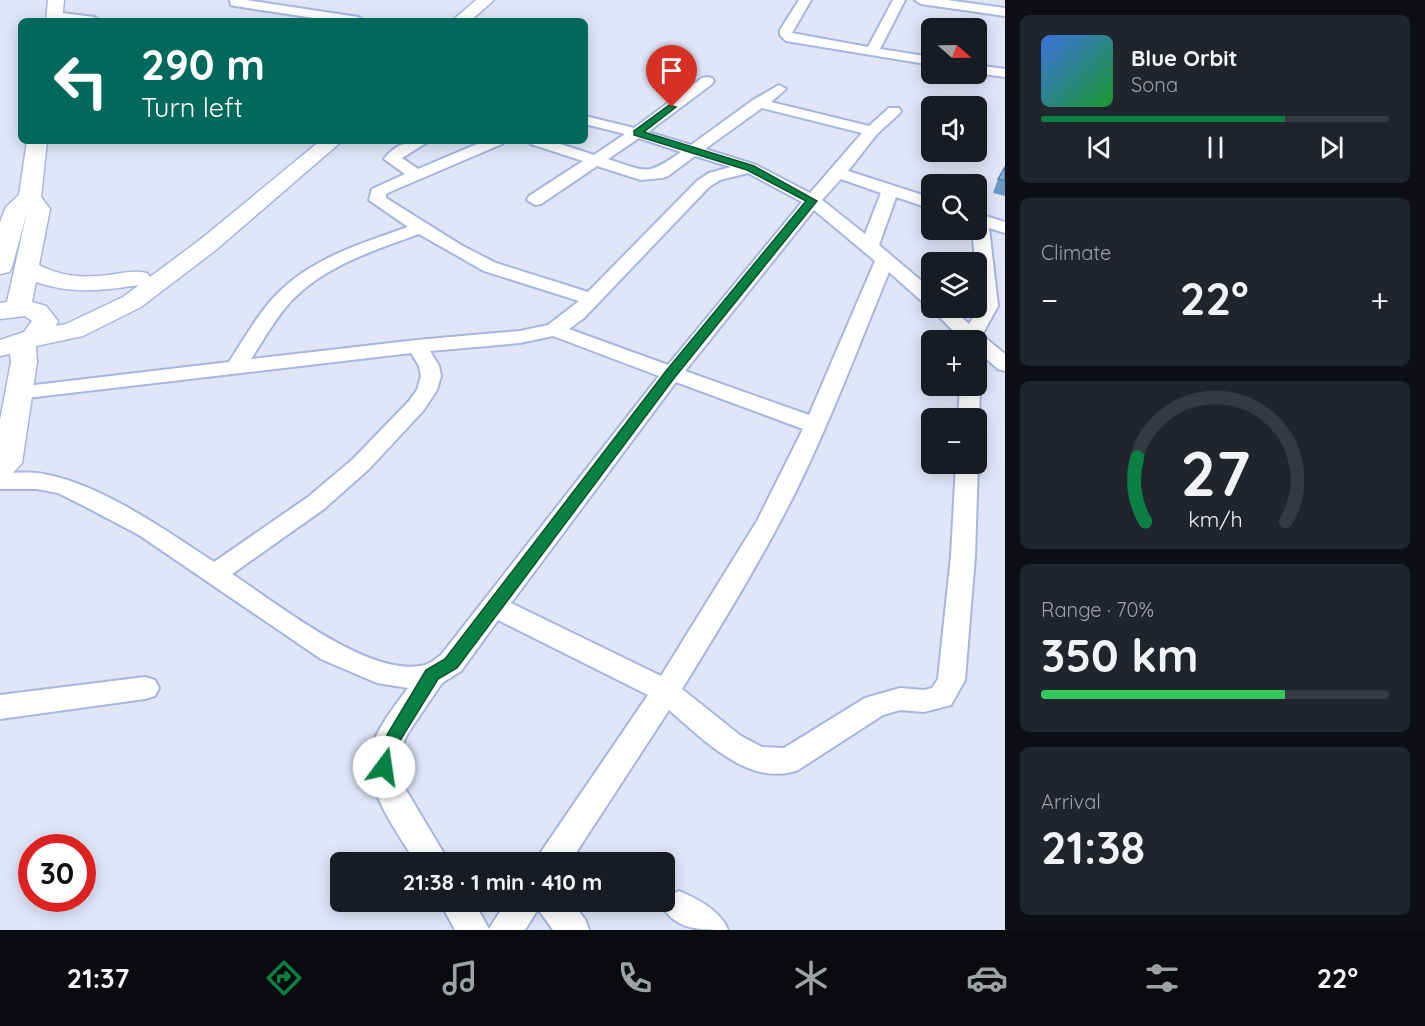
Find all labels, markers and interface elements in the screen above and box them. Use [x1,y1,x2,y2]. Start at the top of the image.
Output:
north arrow [921,18,987,84]
map controls [921,18,987,474]
text: 290 m [141,38,265,91]
icon: left [42,42,120,120]
text: Blue Orbit [1131,44,1237,72]
pin [646,45,697,107]
icon: arrive [655,54,688,87]
text: Sona [1131,72,1178,97]
text: Turn left [141,90,243,124]
button: sound [921,96,987,162]
icon: previous [1083,131,1116,164]
icon: pause [1199,131,1232,164]
icon: next [1315,131,1348,164]
button: search [921,174,987,240]
text: Climate [1041,240,1111,265]
button: layers [921,252,987,318]
text: 22° [1180,270,1249,326]
text: − [1041,279,1058,320]
text: + [1370,279,1389,320]
button: + [921,330,987,396]
button: − [921,408,987,474]
text: 27 [1180,434,1250,512]
text: km/h [1188,506,1242,532]
text: Range · 70% [1041,597,1154,622]
text: 350 km [1041,627,1198,683]
position arrow [352,735,416,799]
text: Arrival [1041,789,1101,814]
text: 21:38 [1041,819,1145,875]
speed limit sign: 30 [18,834,96,912]
text: 21:38 · 1 min · 410 m [403,868,602,896]
icon: directions [263,957,305,999]
icon: music [439,957,481,999]
icon: phone [614,957,656,999]
icon: climate [790,957,832,999]
icon: car [966,957,1008,999]
icon: filters [1141,957,1183,999]
text: 21:37 [67,961,129,995]
text: 22° [1317,961,1358,995]

